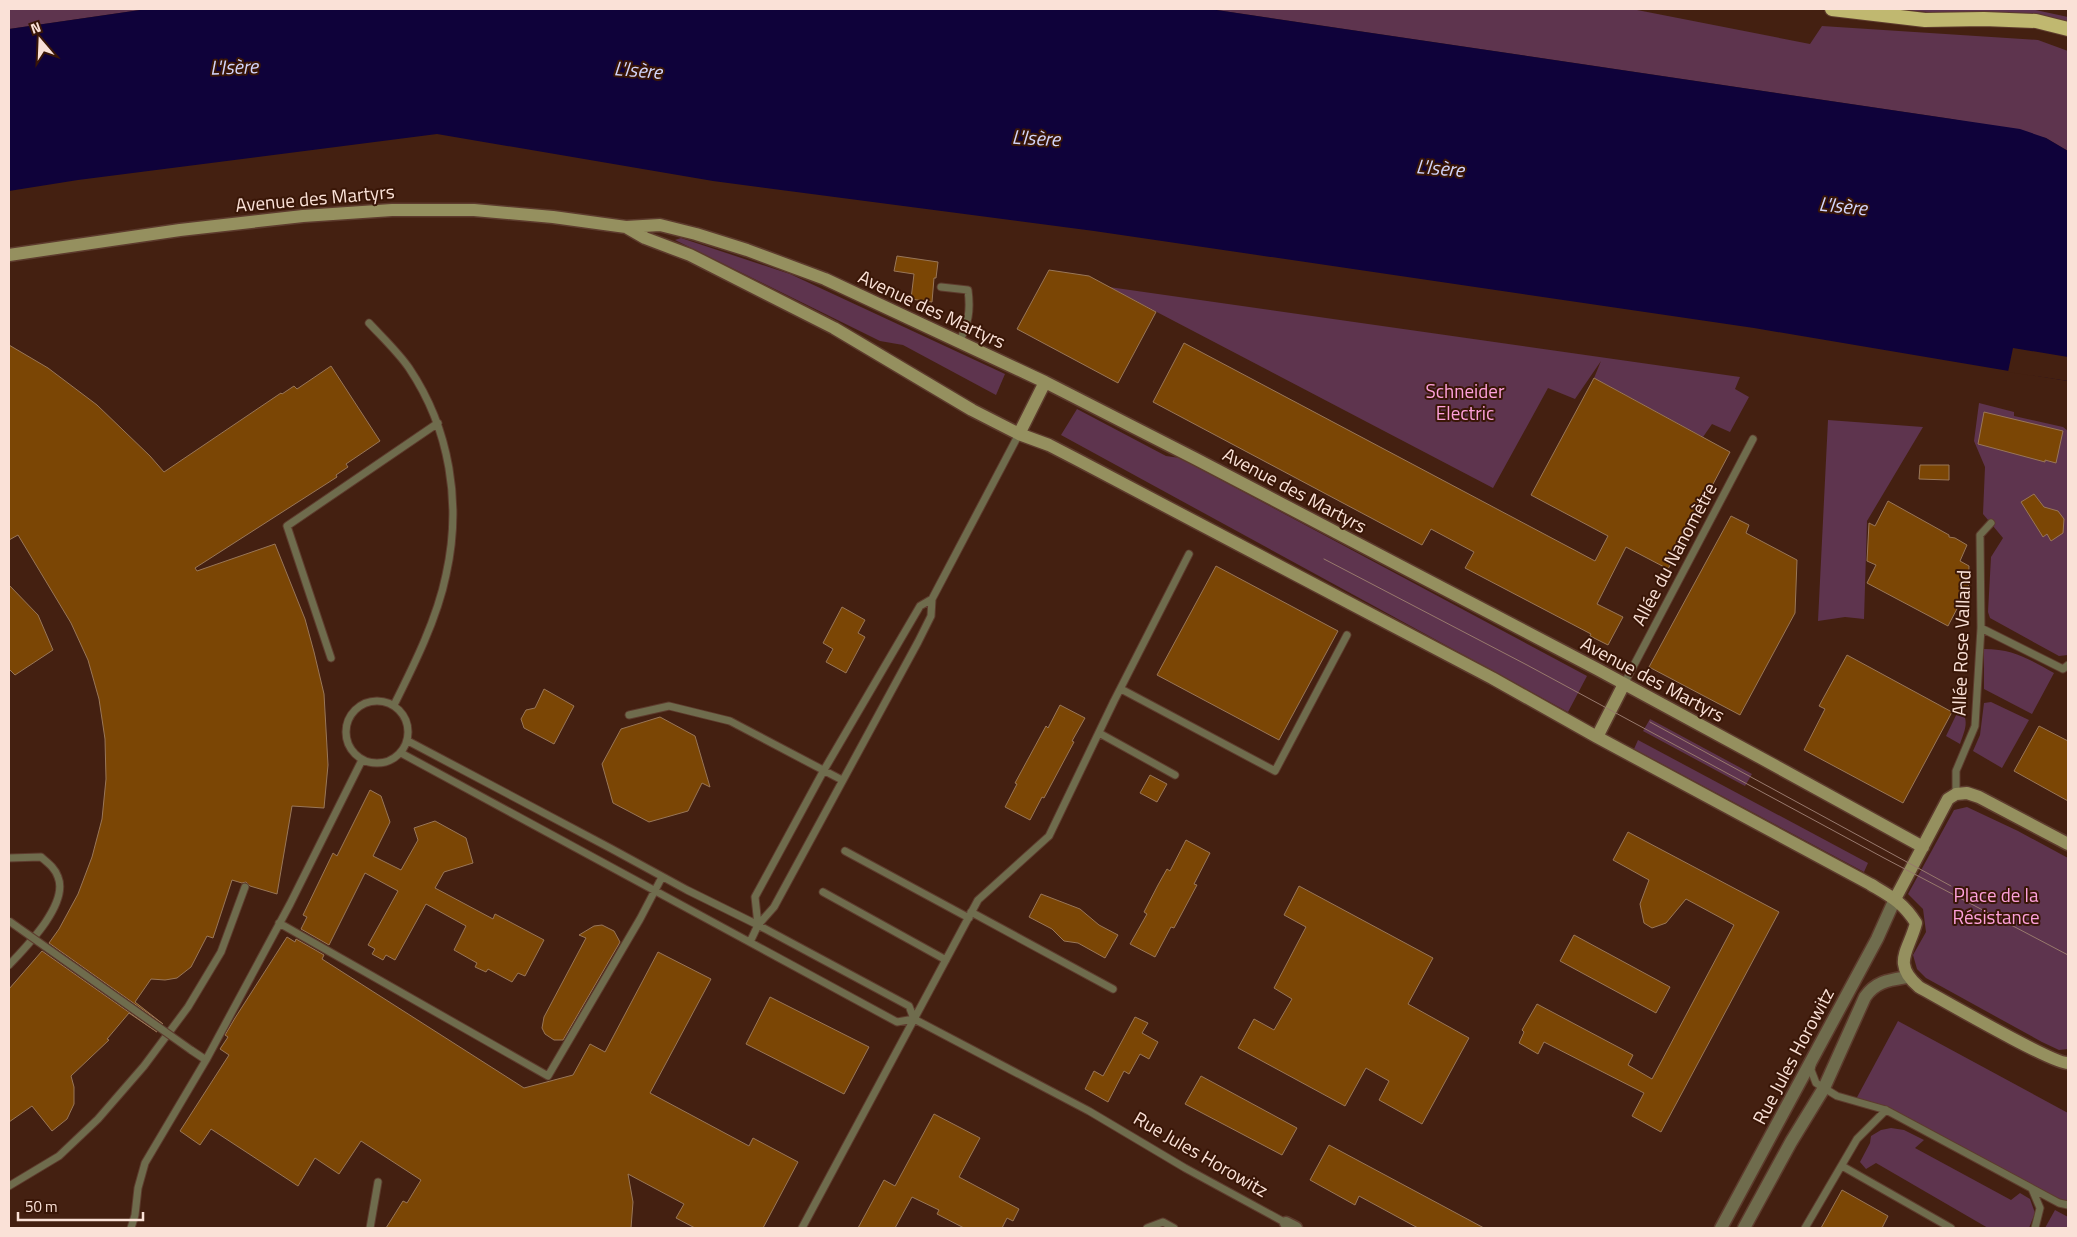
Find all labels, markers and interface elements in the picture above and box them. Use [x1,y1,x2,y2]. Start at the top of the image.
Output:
north arrow [15,15,65,65]
text: N [28,16,44,39]
water label: L'Isère [209,50,260,83]
water label: L'Isère [613,52,665,87]
water label: L'Isère [1011,121,1063,154]
water label: L'Isère [1415,150,1467,185]
street label: Avenue des Martyrs [234,176,396,219]
water label: L'Isère [1818,188,1870,224]
street label: Avenue des Martyrs [854,262,1011,355]
park label: Schneider Electric [1426,376,1505,427]
street label: Avenue des Martyrs [1218,439,1373,540]
street label: Allée du Nanomètre [1624,477,1724,631]
street label: Allée Rose Valland [1943,569,1978,717]
street label: Avenue des Martyrs [1576,628,1731,729]
park label: Place de la Résistance [1952,880,2040,931]
street label: Rue Jules Horowitz [1744,982,1841,1129]
street label: Rue Jules Horowitz [1129,1103,1274,1204]
scale bar [18,1190,142,1222]
text: 50 m [25,1195,58,1218]

